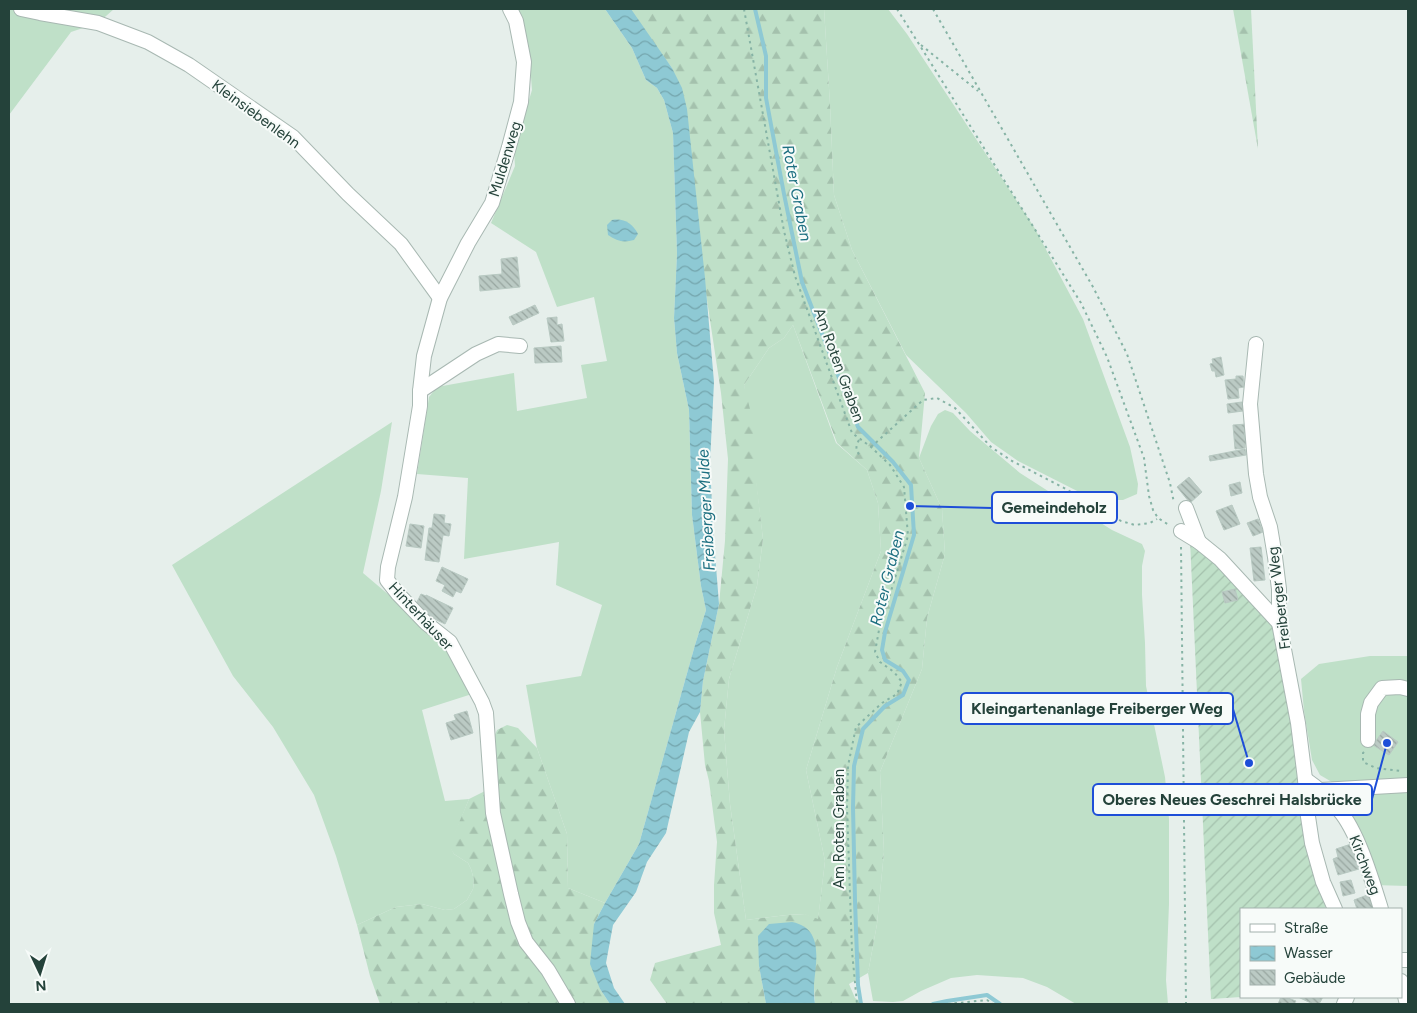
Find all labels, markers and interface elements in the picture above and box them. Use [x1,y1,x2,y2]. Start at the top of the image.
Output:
street label: Kleinsiebenlehn [208,76,304,152]
street label: Muldenweg [485,119,525,199]
water label: Roter Graben [778,143,816,243]
street label: Am Roten Graben [810,305,868,425]
water label: Freiberger Mulde [693,448,719,571]
callout: Gemeindeholz [992,492,1117,523]
text: Gemeindeholz [1001,498,1107,517]
water label: Roter Graben [866,528,908,628]
street label: Freiberger Weg [1264,546,1294,650]
street label: Hinterhäuser [385,578,457,654]
callout: Kleingartenanlage Freiberger Weg [961,693,1233,724]
text: Kleingartenanlage Freiberger Weg [971,699,1223,718]
street label: Am Roten Graben [830,769,848,889]
callout: Oberes Neues Geschrei Halsbrücke [1093,784,1372,815]
text: Oberes Neues Geschrei Halsbrücke [1102,790,1362,809]
street label: Kirchweg [1345,833,1385,897]
legend [1240,908,1402,998]
text: Straße [1284,919,1328,937]
text: Wasser [1284,944,1333,962]
north arrow [15,948,65,998]
text: Gebäude [1284,969,1345,987]
text: N [35,977,47,994]

